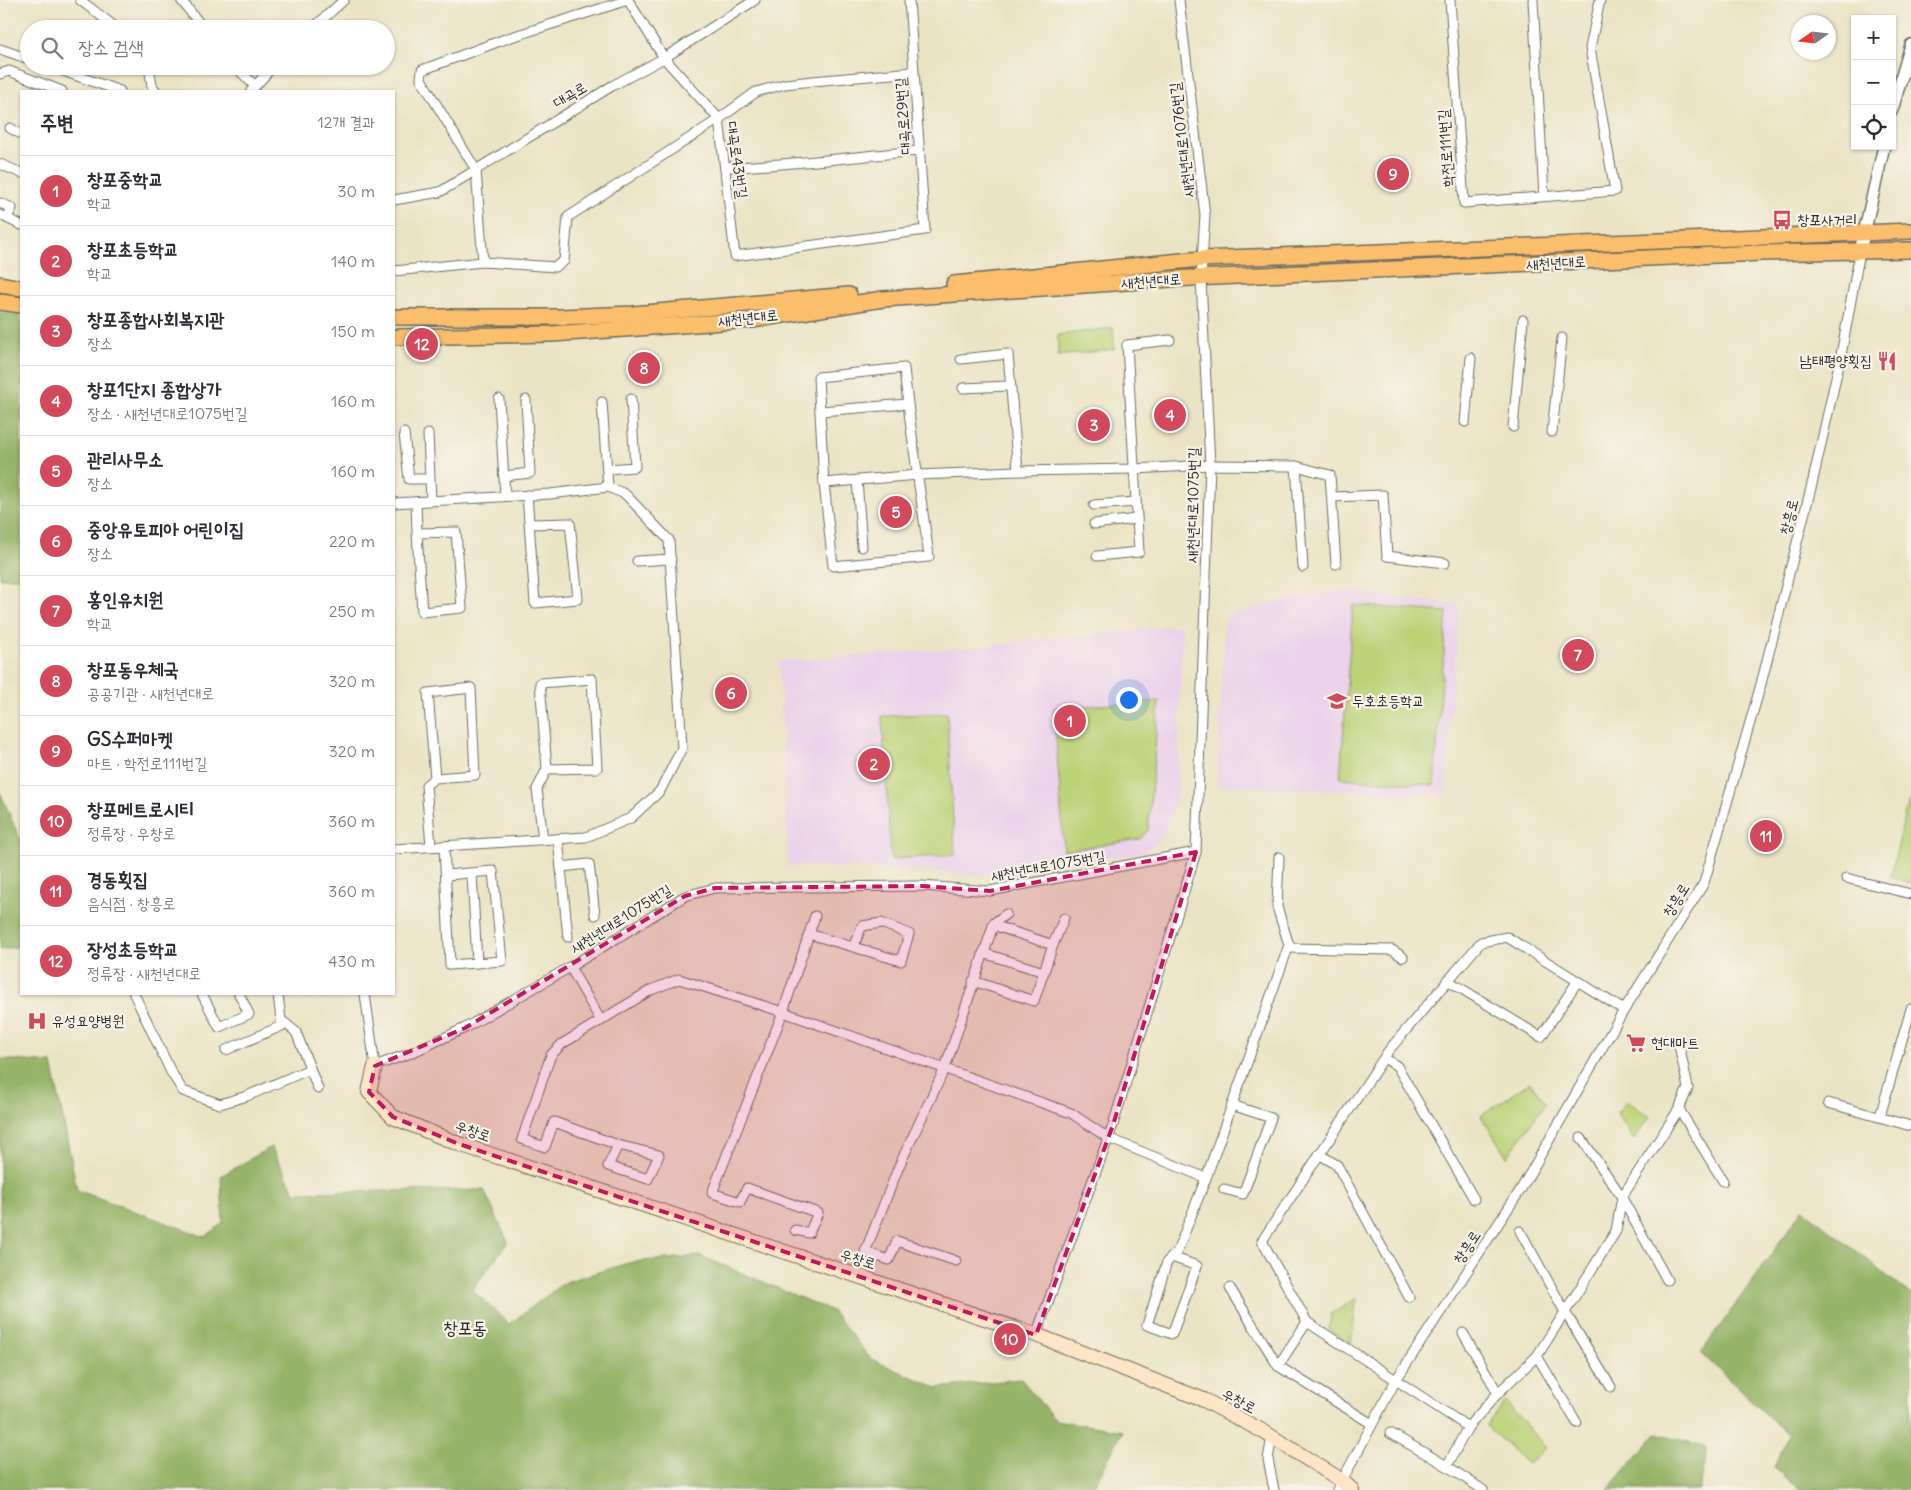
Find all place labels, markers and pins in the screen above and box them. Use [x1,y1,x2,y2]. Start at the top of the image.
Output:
pin: 9 [1377,155,1409,193]
bus stop icon: 창포사거리 [1771,209,1793,231]
place label: 창포사거리 [1797,210,1857,229]
pin: 12 [406,325,438,363]
pin: 8 [628,349,660,387]
restaurant icon: 남태평양횟집 [1876,350,1898,372]
place label: 남태평양횟집 [1800,351,1872,370]
pin: 4 [1154,396,1186,434]
pin: 3 [1078,406,1110,444]
pin: 5 [880,493,912,531]
pin: 7 [1562,636,1594,674]
pin: 6 [715,674,747,712]
school or university icon: 두호초등학교 [1326,690,1348,712]
place label: 두호초등학교 [1352,691,1424,710]
pin: 1 [1054,702,1086,740]
pin: 2 [858,745,890,783]
pin: 11 [1750,817,1782,855]
hospital icon: 유성요양병원 [26,1010,48,1032]
place label: 유성요양병원 [52,1011,124,1030]
supermarket icon: 현대마트 [1625,1032,1647,1054]
place label: 현대마트 [1651,1033,1699,1052]
pin: 10 [994,1320,1026,1358]

